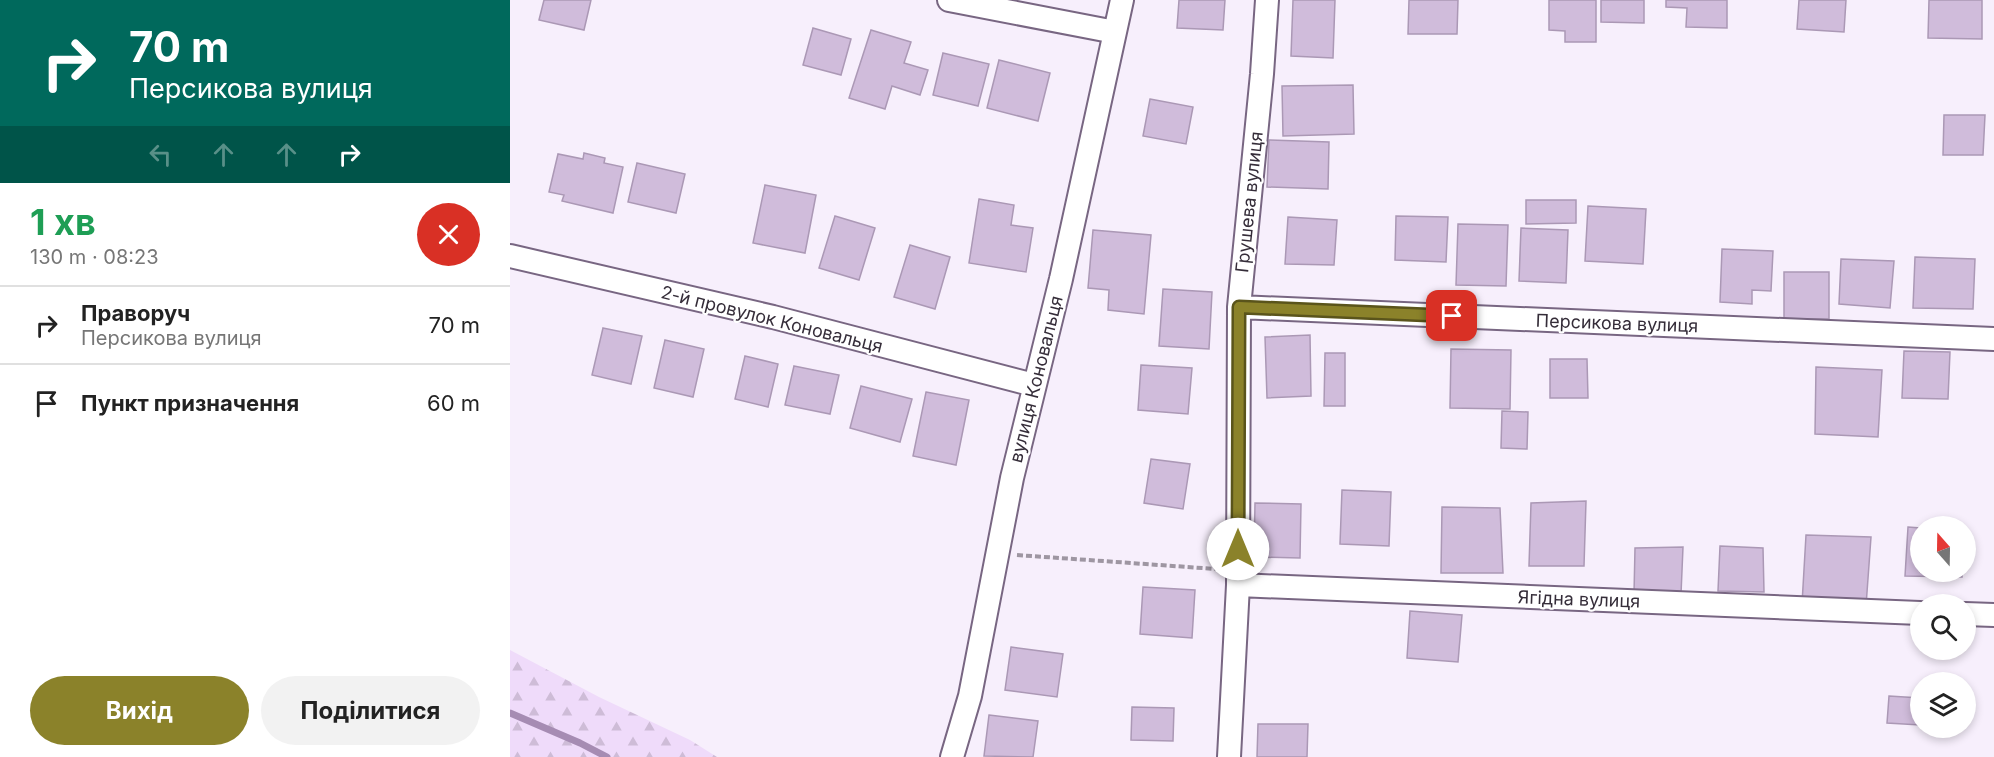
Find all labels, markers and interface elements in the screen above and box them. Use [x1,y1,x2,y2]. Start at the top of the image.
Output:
text: 70 m [129,21,229,72]
icon: right [30,24,108,102]
text: Персикова вулиця [129,72,373,105]
street label: Грушева вулиця [1231,130,1267,274]
icon: left [144,138,177,171]
icon: ahead [207,138,240,171]
icon: ahead [270,138,303,171]
icon: right [333,138,366,171]
text: 1 хв [30,200,96,244]
button: close [417,203,480,266]
text: 130 m · 08:23 [30,245,159,269]
street label: 2-й провулок Коновальця [659,281,885,357]
pin [1426,290,1477,341]
street label: вулиця Коновальця [1005,293,1067,465]
icon: arrive [1435,299,1468,332]
text: Праворуч [81,300,190,326]
icon: right [30,309,63,342]
street label: Персикова вулиця [1535,310,1699,336]
text: 70 m [429,312,480,338]
text: Персикова вулиця [81,326,262,350]
icon: arrive [30,387,63,420]
text: Пункт призначення [81,390,299,416]
text: 60 m [427,390,480,416]
north arrow [1910,516,1976,582]
map controls [1910,516,1976,738]
position arrow [1206,517,1270,581]
street label: Ягідна вулиця [1517,586,1641,612]
button: search [1910,594,1976,660]
button: layers [1910,672,1976,738]
button: Вихід [30,676,249,745]
button: Поділитися [261,676,480,745]

